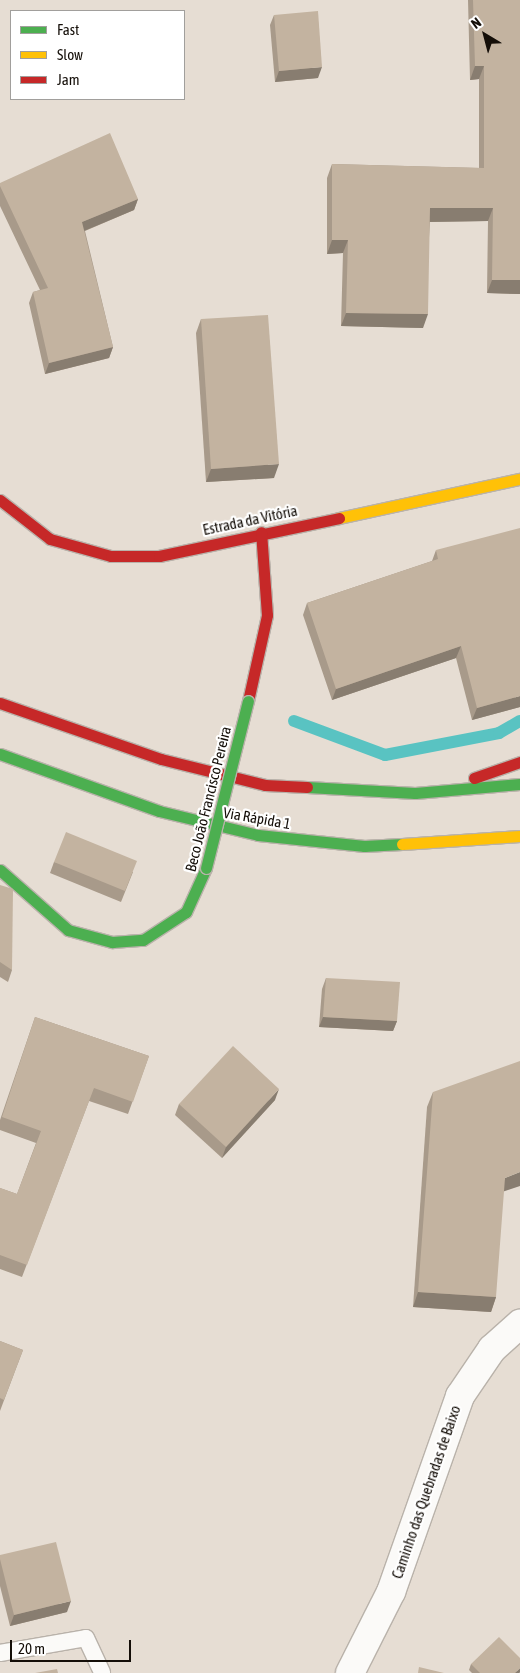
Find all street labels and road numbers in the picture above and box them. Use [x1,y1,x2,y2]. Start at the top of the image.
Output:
street label: Estrada da Vitória [201,501,299,539]
street label: Beco João Francisco Pereira [181,724,235,874]
street label: Via Rápida 1 [222,803,292,833]
street label: Caminho das Quebradas de Baixo [388,1403,464,1581]

